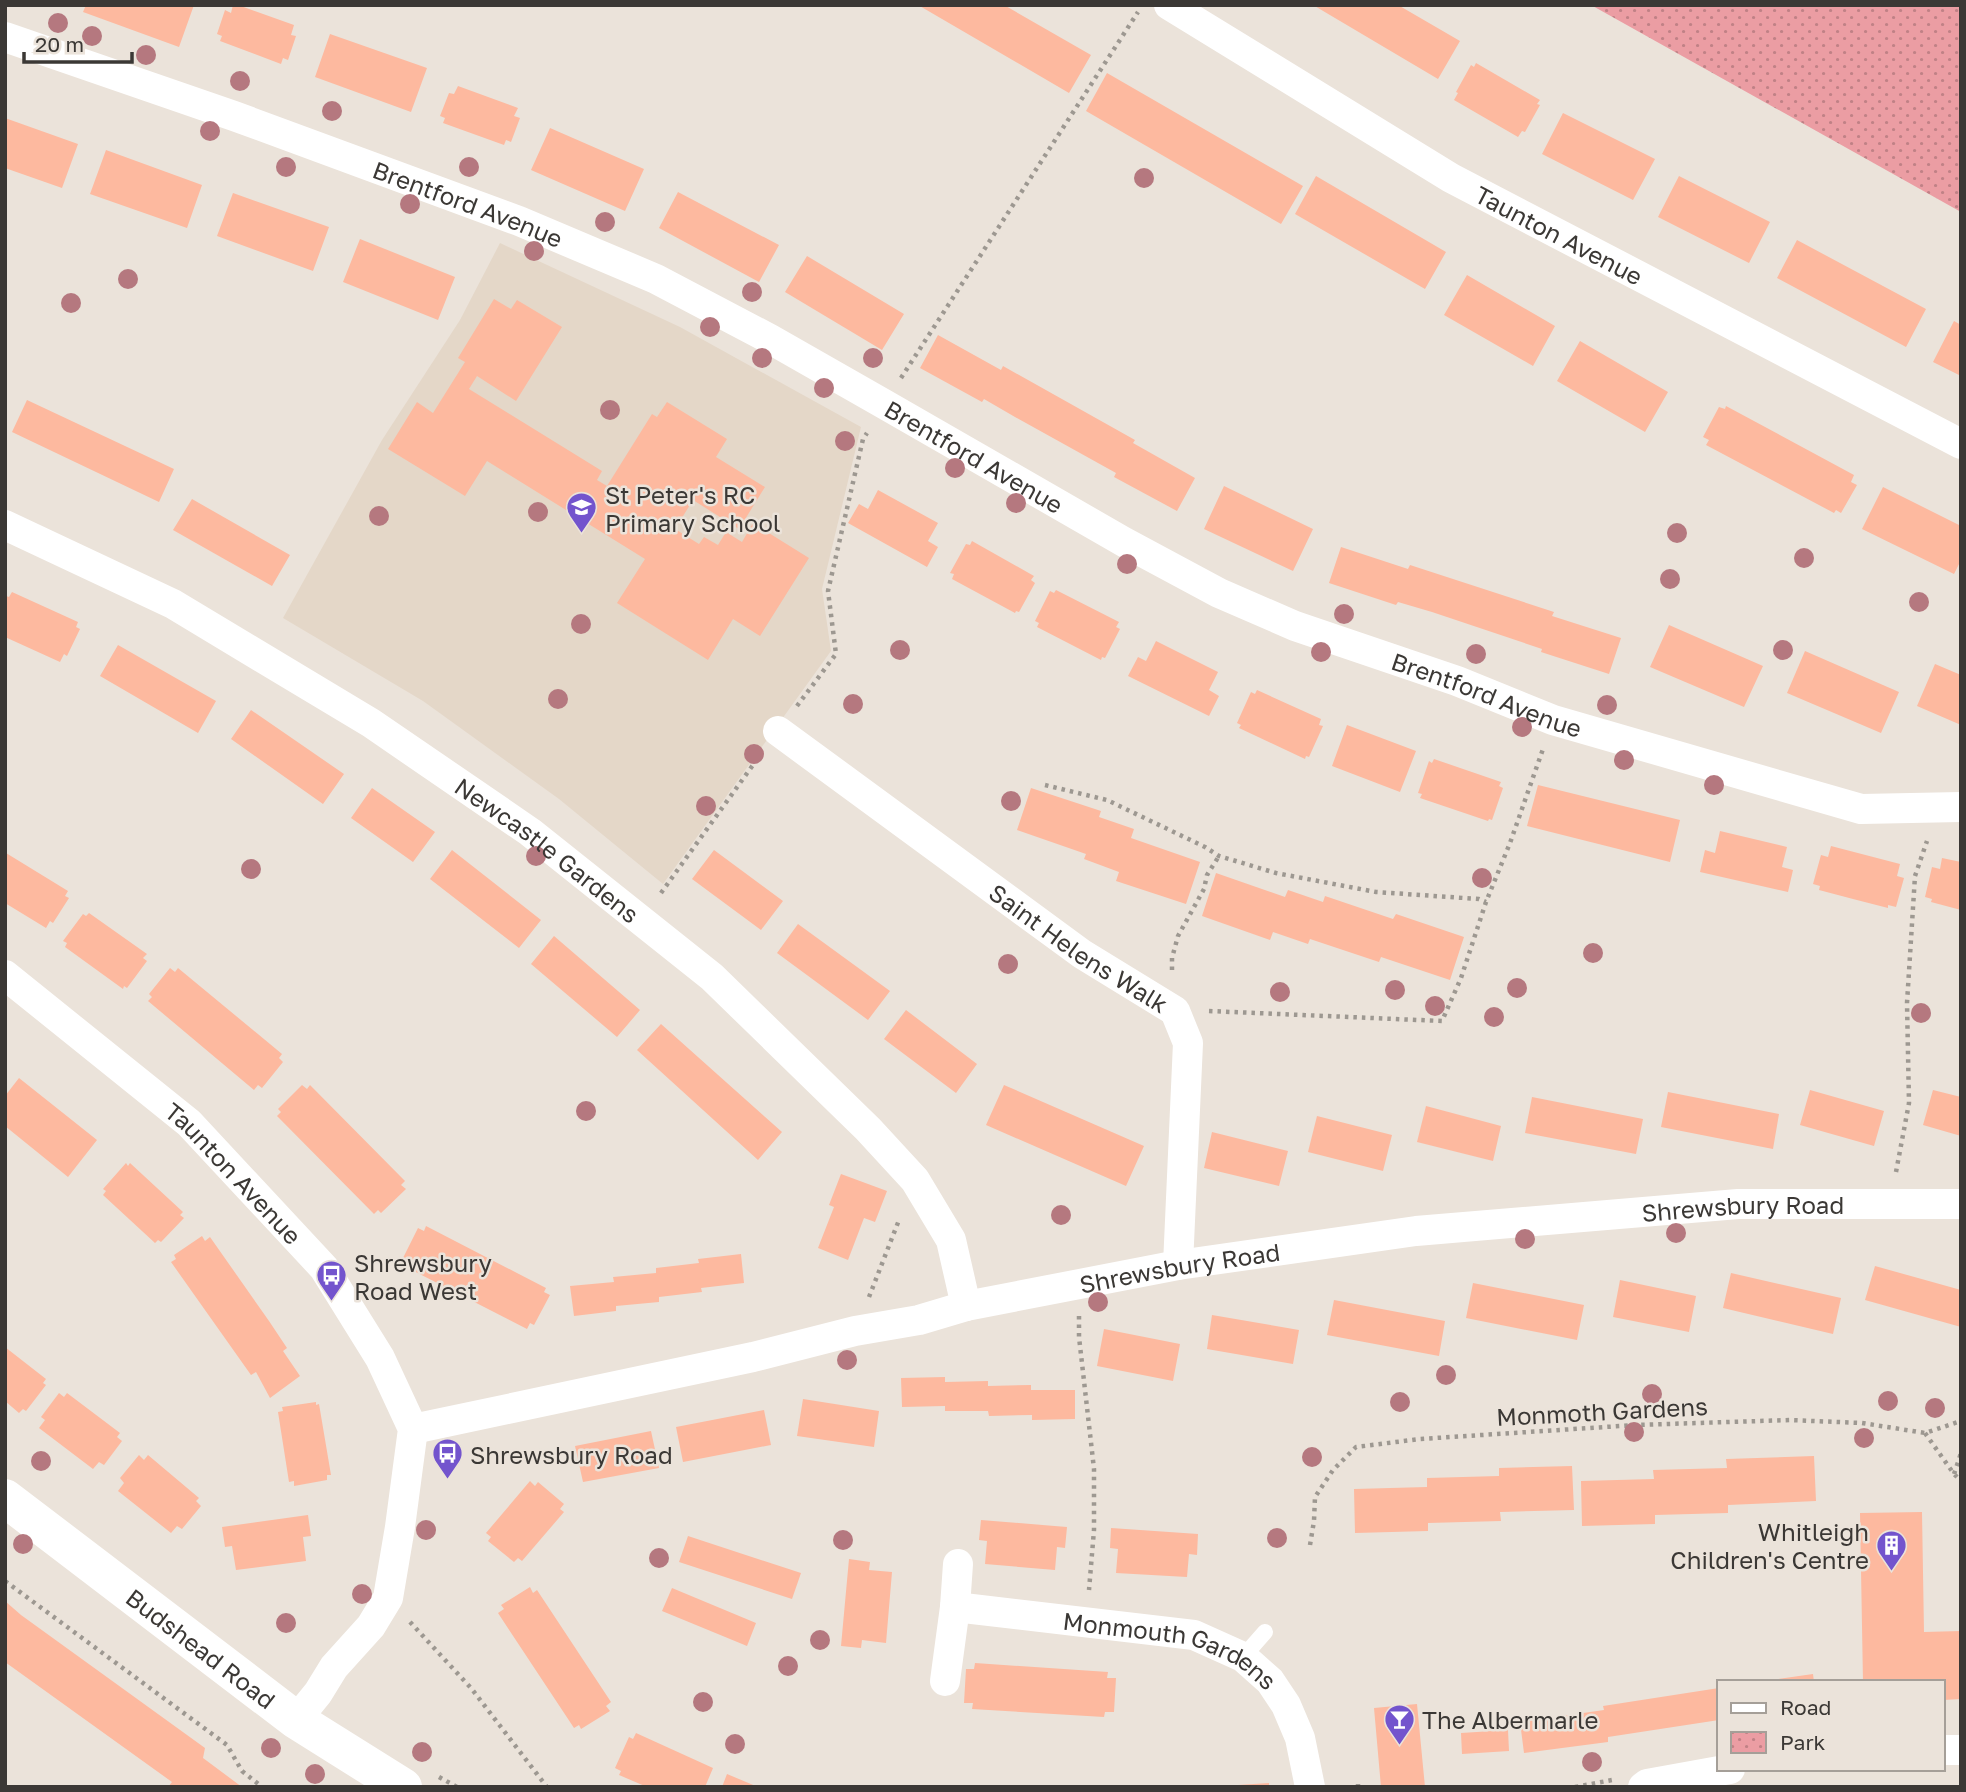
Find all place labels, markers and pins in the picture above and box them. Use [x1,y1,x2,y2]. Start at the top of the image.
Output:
place label: St Peter's RC Primary School [605,480,781,537]
school or university icon: St Peter's RC Primary School [565,491,599,535]
place label: Shrewsbury Road West [354,1248,492,1305]
bus stop icon: Shrewsbury Road West [314,1259,348,1303]
bus stop icon: Shrewsbury Road [430,1437,464,1481]
place label: Shrewsbury Road [470,1440,673,1469]
place label: Whitleigh Children's Centre [1670,1517,1869,1574]
building icon: Whitleigh Children's Centre [1875,1528,1909,1572]
bar icon: The Albermarle [1382,1702,1416,1746]
place label: The Albermarle [1422,1705,1598,1734]

